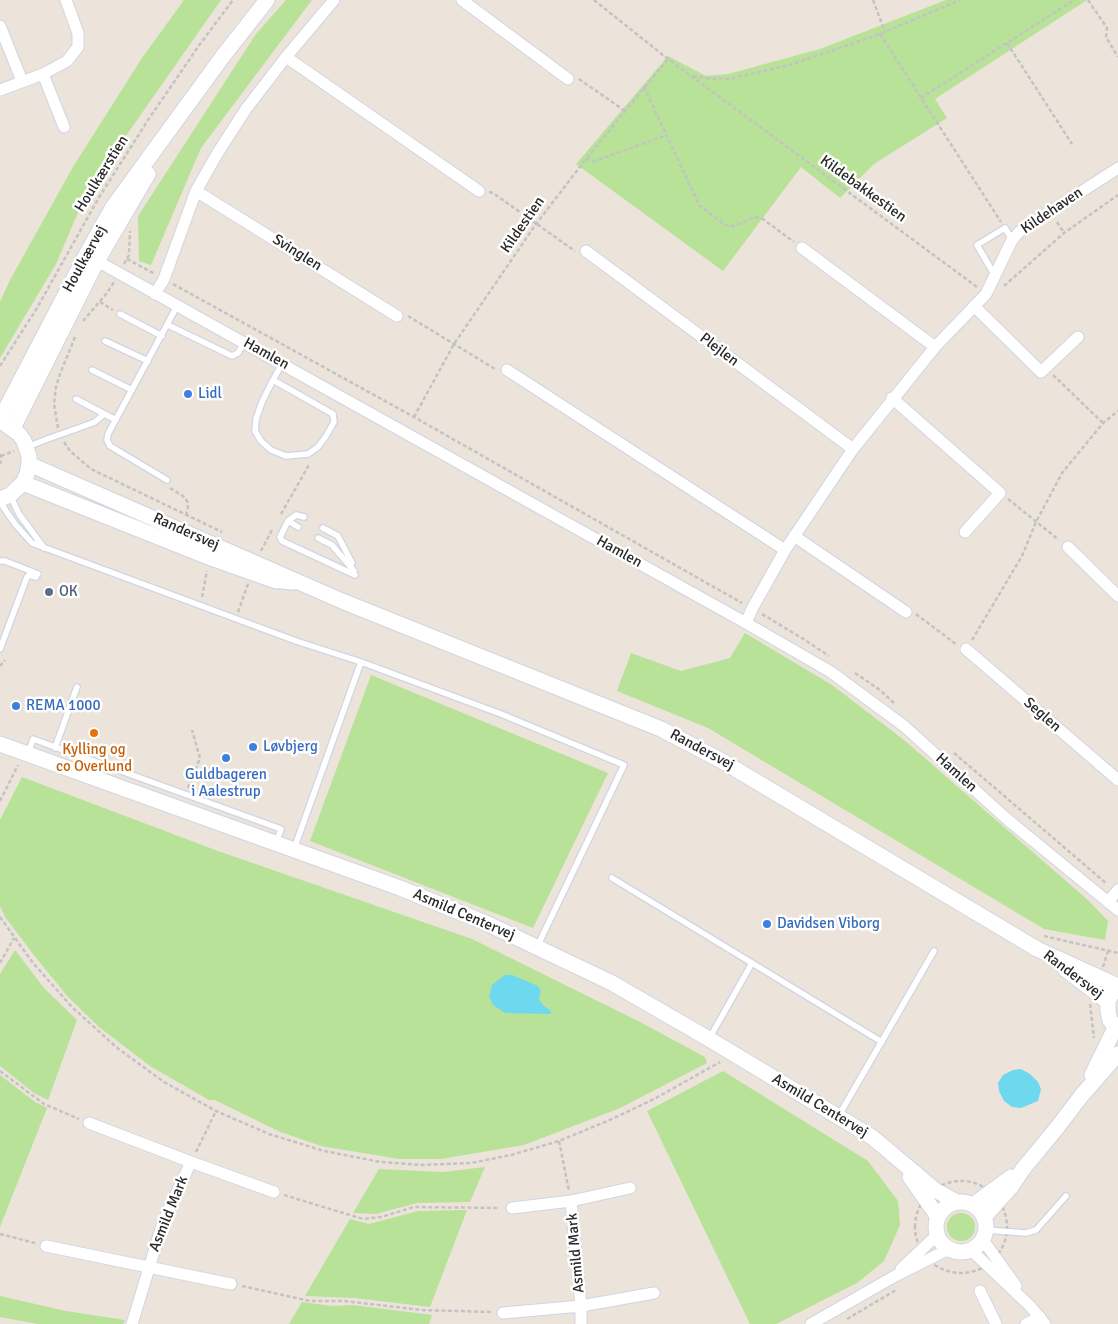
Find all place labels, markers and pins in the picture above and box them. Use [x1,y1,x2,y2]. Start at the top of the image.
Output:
place label: Lidl [198,385,222,403]
marker: Lidl [182,388,194,400]
place label: OK [59,583,78,601]
marker: OK [43,586,55,598]
place label: REMA 1000 [26,697,100,715]
marker: REMA 1000 [10,700,22,712]
marker: Kylling og co Overlund [88,727,100,739]
place label: Løvbjerg [263,738,318,756]
place label: Kylling og co Overlund [56,741,132,776]
marker: Løvbjerg [247,741,259,753]
marker: Guldbageren i Aalestrup [220,752,232,764]
place label: Guldbageren i Aalestrup [185,766,267,801]
place label: Davidsen Viborg [777,915,880,933]
marker: Davidsen Viborg [761,918,773,930]

